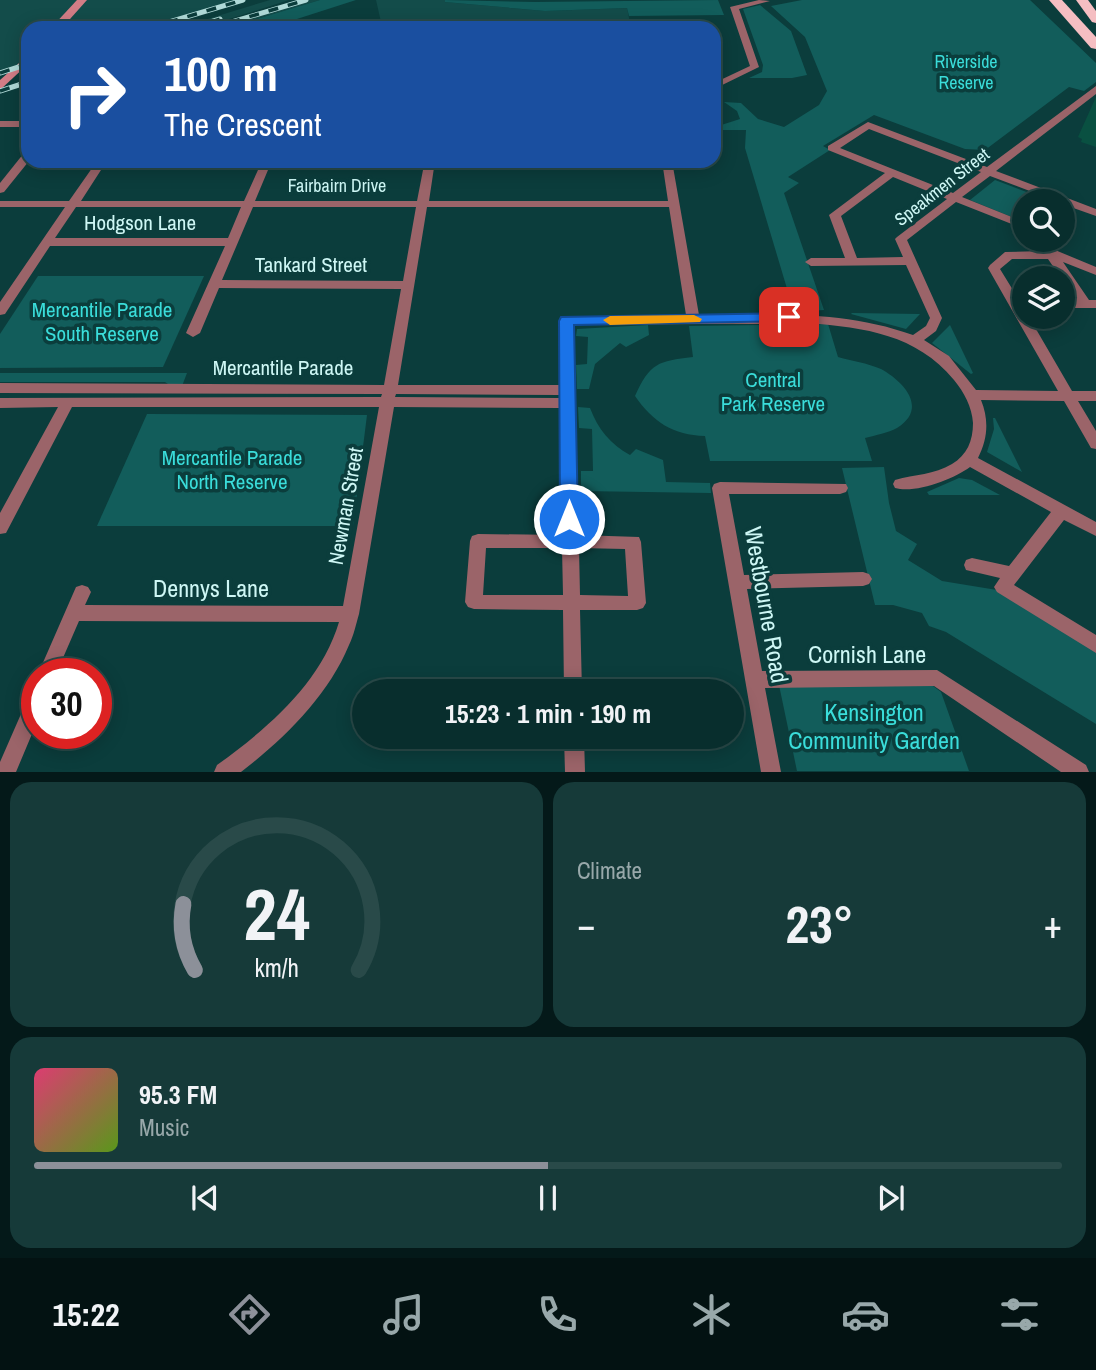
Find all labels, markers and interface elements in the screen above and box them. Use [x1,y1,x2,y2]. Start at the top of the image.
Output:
text: 100 m [164,40,278,106]
icon: right [49,49,140,140]
park label: Riverside Reserve [934,49,998,95]
text: The Crescent [164,103,322,146]
street label: Speakmen Street [889,142,994,232]
street label: Fairbairn Drive [288,173,386,198]
map controls [1012,189,1075,329]
button: search [1012,189,1075,252]
street label: Hodgson Lane [84,208,196,237]
street label: Tankard Street [255,250,367,279]
button: layers [1012,266,1075,329]
pin [759,287,819,347]
park label: Mercantile Parade South Reserve [32,295,172,348]
icon: arrive [770,298,808,336]
street label: Mercantile Parade [213,353,353,382]
park label: Central Park Reserve [721,365,825,418]
park label: Mercantile Parade North Reserve [162,443,302,496]
street label: Newman Street [321,445,370,567]
position arrow [532,482,606,556]
street label: Westbourne Road [737,524,796,686]
street label: Dennys Lane [153,572,269,604]
street label: Cornish Lane [808,638,926,670]
speed limit sign: 30 [21,658,112,749]
text: 15:23 · 1 min · 190 m [445,696,651,731]
park label: Kensington Community Garden [788,696,960,756]
text: Climate [577,855,642,886]
text: 24 [243,866,310,964]
text: 23° [785,889,854,959]
text: − [577,899,595,950]
text: + [1044,899,1062,950]
text: km/h [254,951,299,985]
text: 95.3 FM [139,1077,217,1112]
text: Music [139,1112,189,1143]
icon: previous [186,1179,224,1217]
icon: pause [529,1179,567,1217]
icon: next [872,1179,910,1217]
icon: directions [225,1290,274,1339]
icon: music [379,1290,428,1339]
icon: phone [533,1290,582,1339]
icon: climate [687,1290,736,1339]
icon: car [841,1290,890,1339]
icon: filters [995,1290,1044,1339]
text: 15:22 [52,1293,120,1336]

